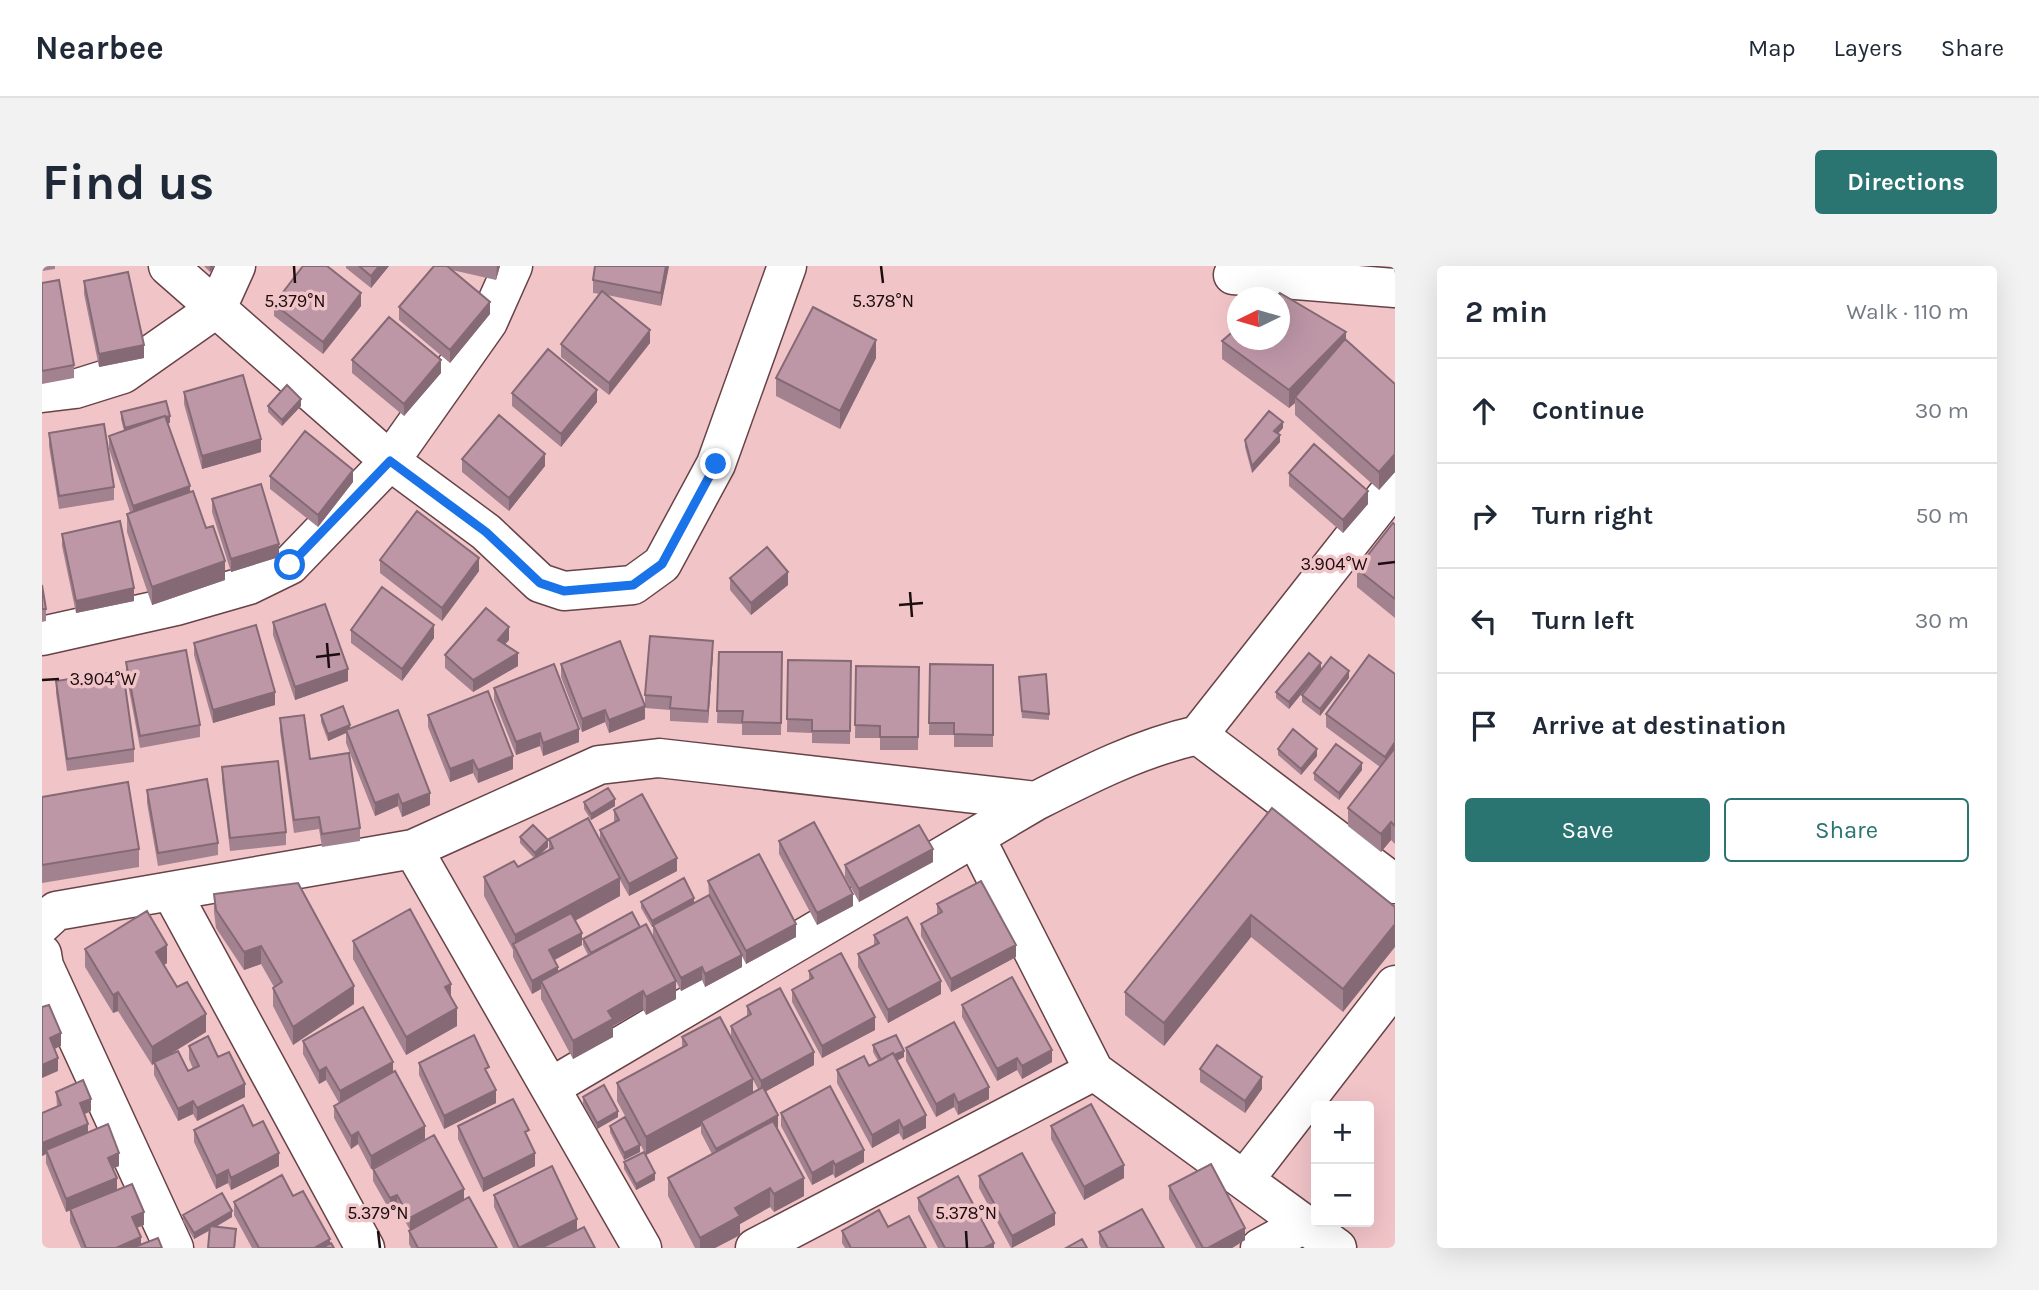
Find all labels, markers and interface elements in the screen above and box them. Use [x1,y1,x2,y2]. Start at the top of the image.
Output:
text: Nearbee [35,29,164,67]
text: Map [1748,34,1796,62]
text: Layers [1834,34,1903,62]
text: Share [1941,34,2004,62]
button: Directions [1815,150,1997,214]
text: Find us [42,154,214,211]
north arrow [1227,287,1290,350]
text: 5.379°N [264,290,326,312]
text: 5.378°N [852,290,914,312]
text: 2 min [1465,294,1548,330]
text: Walk · 110 m [1846,298,1969,325]
icon: ahead [1465,392,1503,430]
text: Continue [1532,395,1644,426]
text: 30 m [1915,397,1969,424]
route end [700,448,731,479]
icon: right [1465,497,1503,535]
text: Turn right [1532,500,1653,531]
text: 50 m [1915,502,1969,529]
route start [274,549,305,580]
text: 3.904°W [1300,553,1368,575]
icon: left [1465,602,1503,640]
text: Turn left [1532,605,1634,636]
text: 30 m [1915,607,1969,634]
text: 3.904°W [69,668,137,690]
icon: arrive [1465,707,1503,745]
text: Arrive at destination [1532,710,1786,741]
button: Save [1465,798,1710,862]
button: Share [1724,798,1969,862]
map controls [1311,1101,1374,1227]
button: + [1311,1101,1374,1164]
button: − [1311,1164,1374,1227]
text: 5.379°N [347,1202,409,1224]
text: 5.378°N [935,1202,997,1224]

